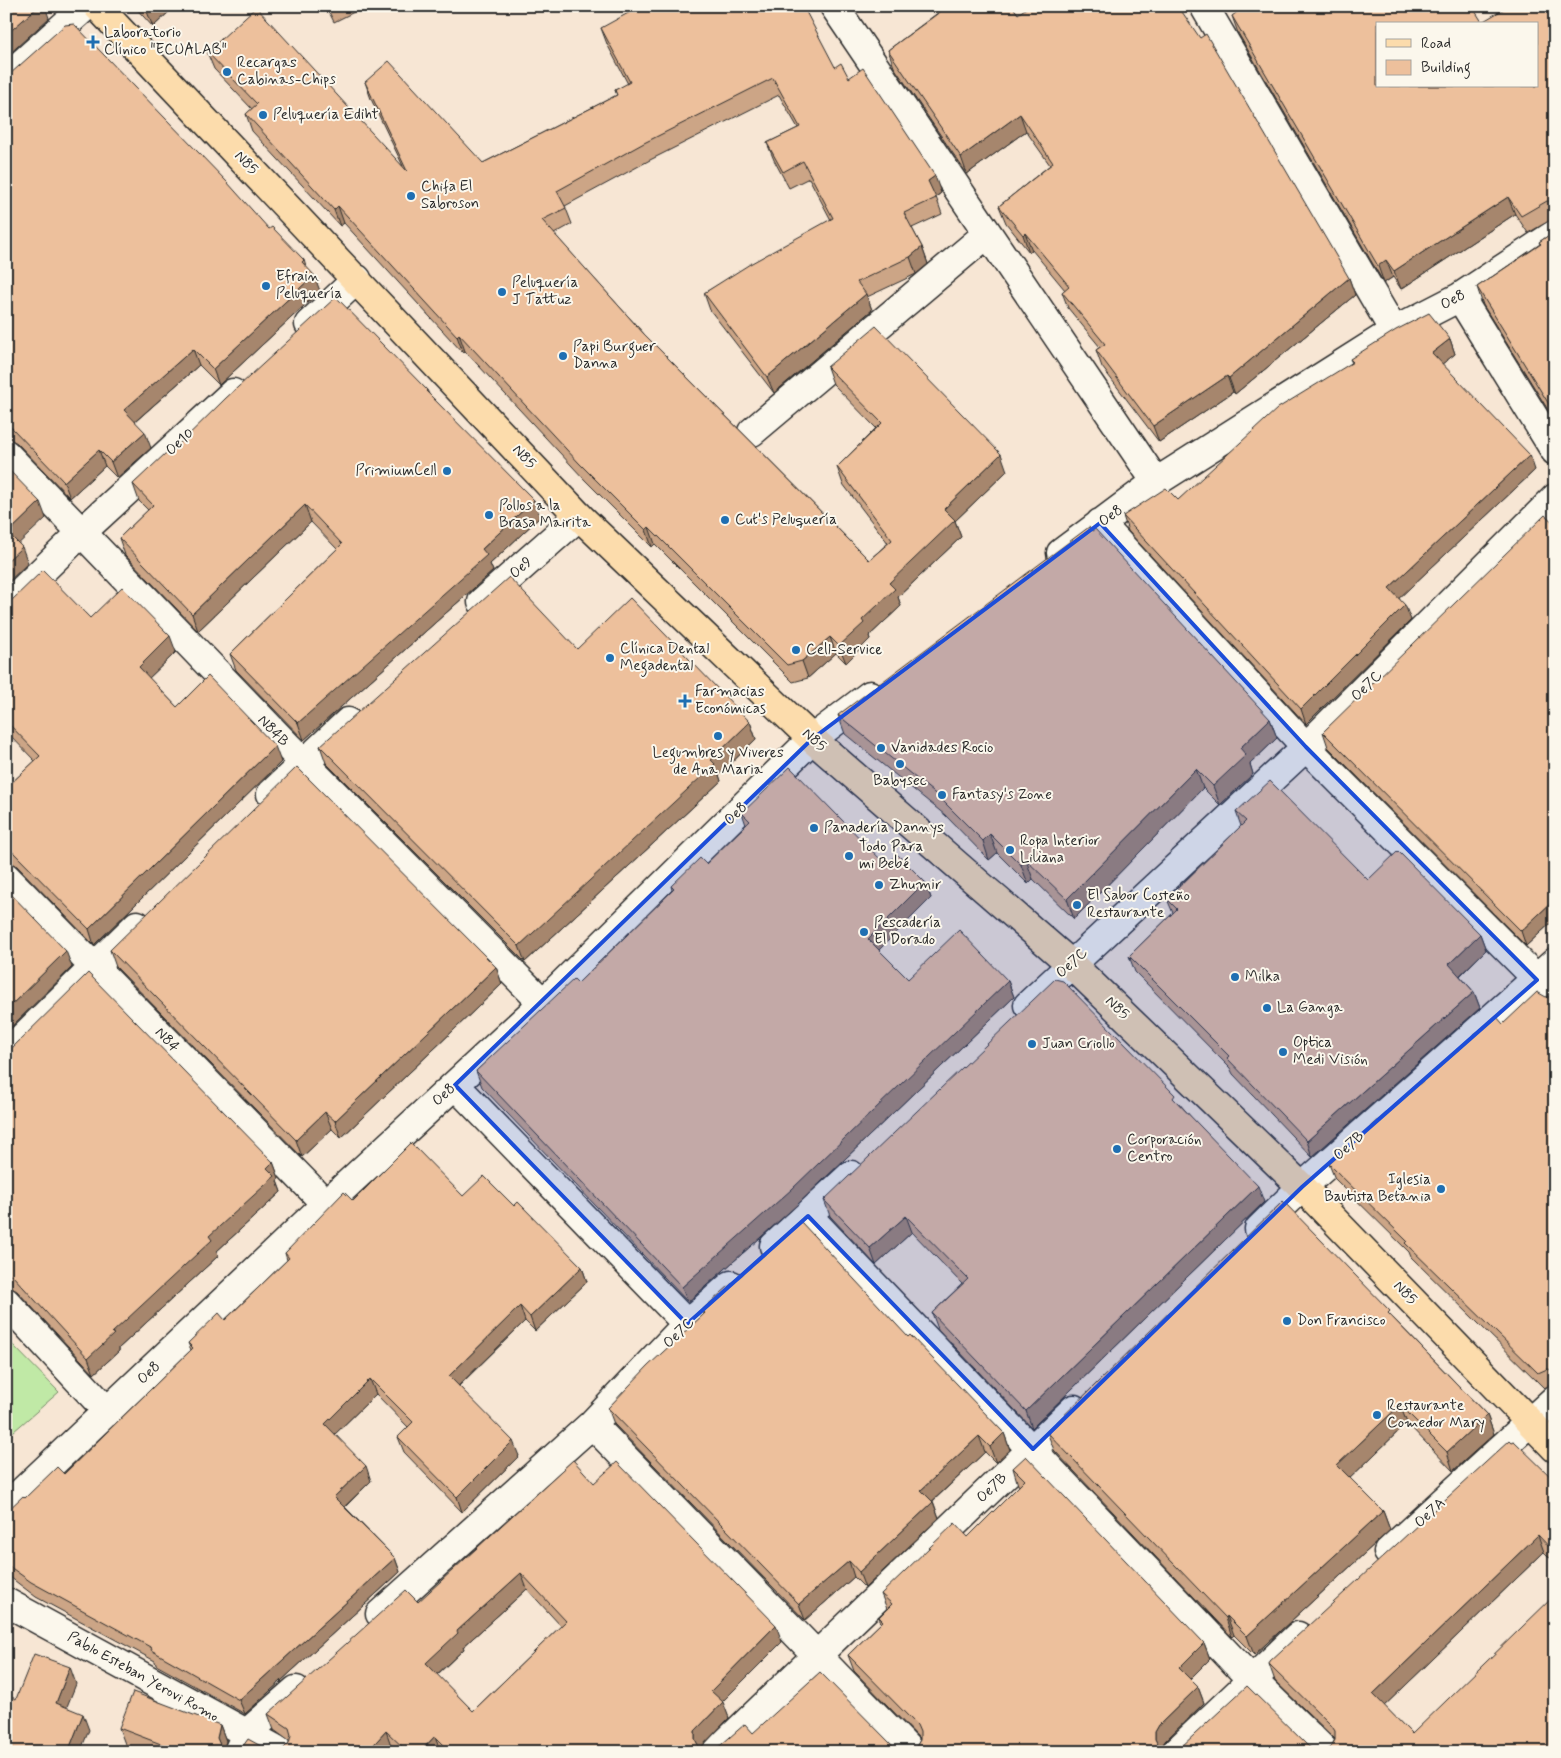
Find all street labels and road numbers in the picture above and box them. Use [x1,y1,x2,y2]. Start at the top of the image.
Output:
street label: N85 [230,147,262,179]
street label: Oe8 [1437,285,1469,315]
street label: Oe10 [161,424,199,460]
street label: N85 [508,441,540,473]
street label: Oe8 [1095,500,1127,532]
street label: Oe9 [505,552,537,584]
street label: Oe7C [1347,666,1387,706]
street label: N84B [253,711,293,751]
street label: N85 [797,724,831,756]
street label: Oe8 [720,798,752,830]
street label: Oe7C [1052,943,1092,983]
street label: N85 [1101,992,1133,1024]
street label: N84 [150,1023,184,1057]
street label: Oe8 [428,1079,460,1111]
street label: Oe7B [1329,1127,1369,1165]
street label: N85 [1389,1277,1421,1309]
street label: Oe7C [659,1313,699,1353]
street label: Oe8 [133,1357,165,1389]
street label: Oe7B [972,1468,1012,1508]
street label: Oe7A [1410,1493,1450,1533]
street label: Pablo Esteban Yerovi Romo [64,1627,222,1727]

